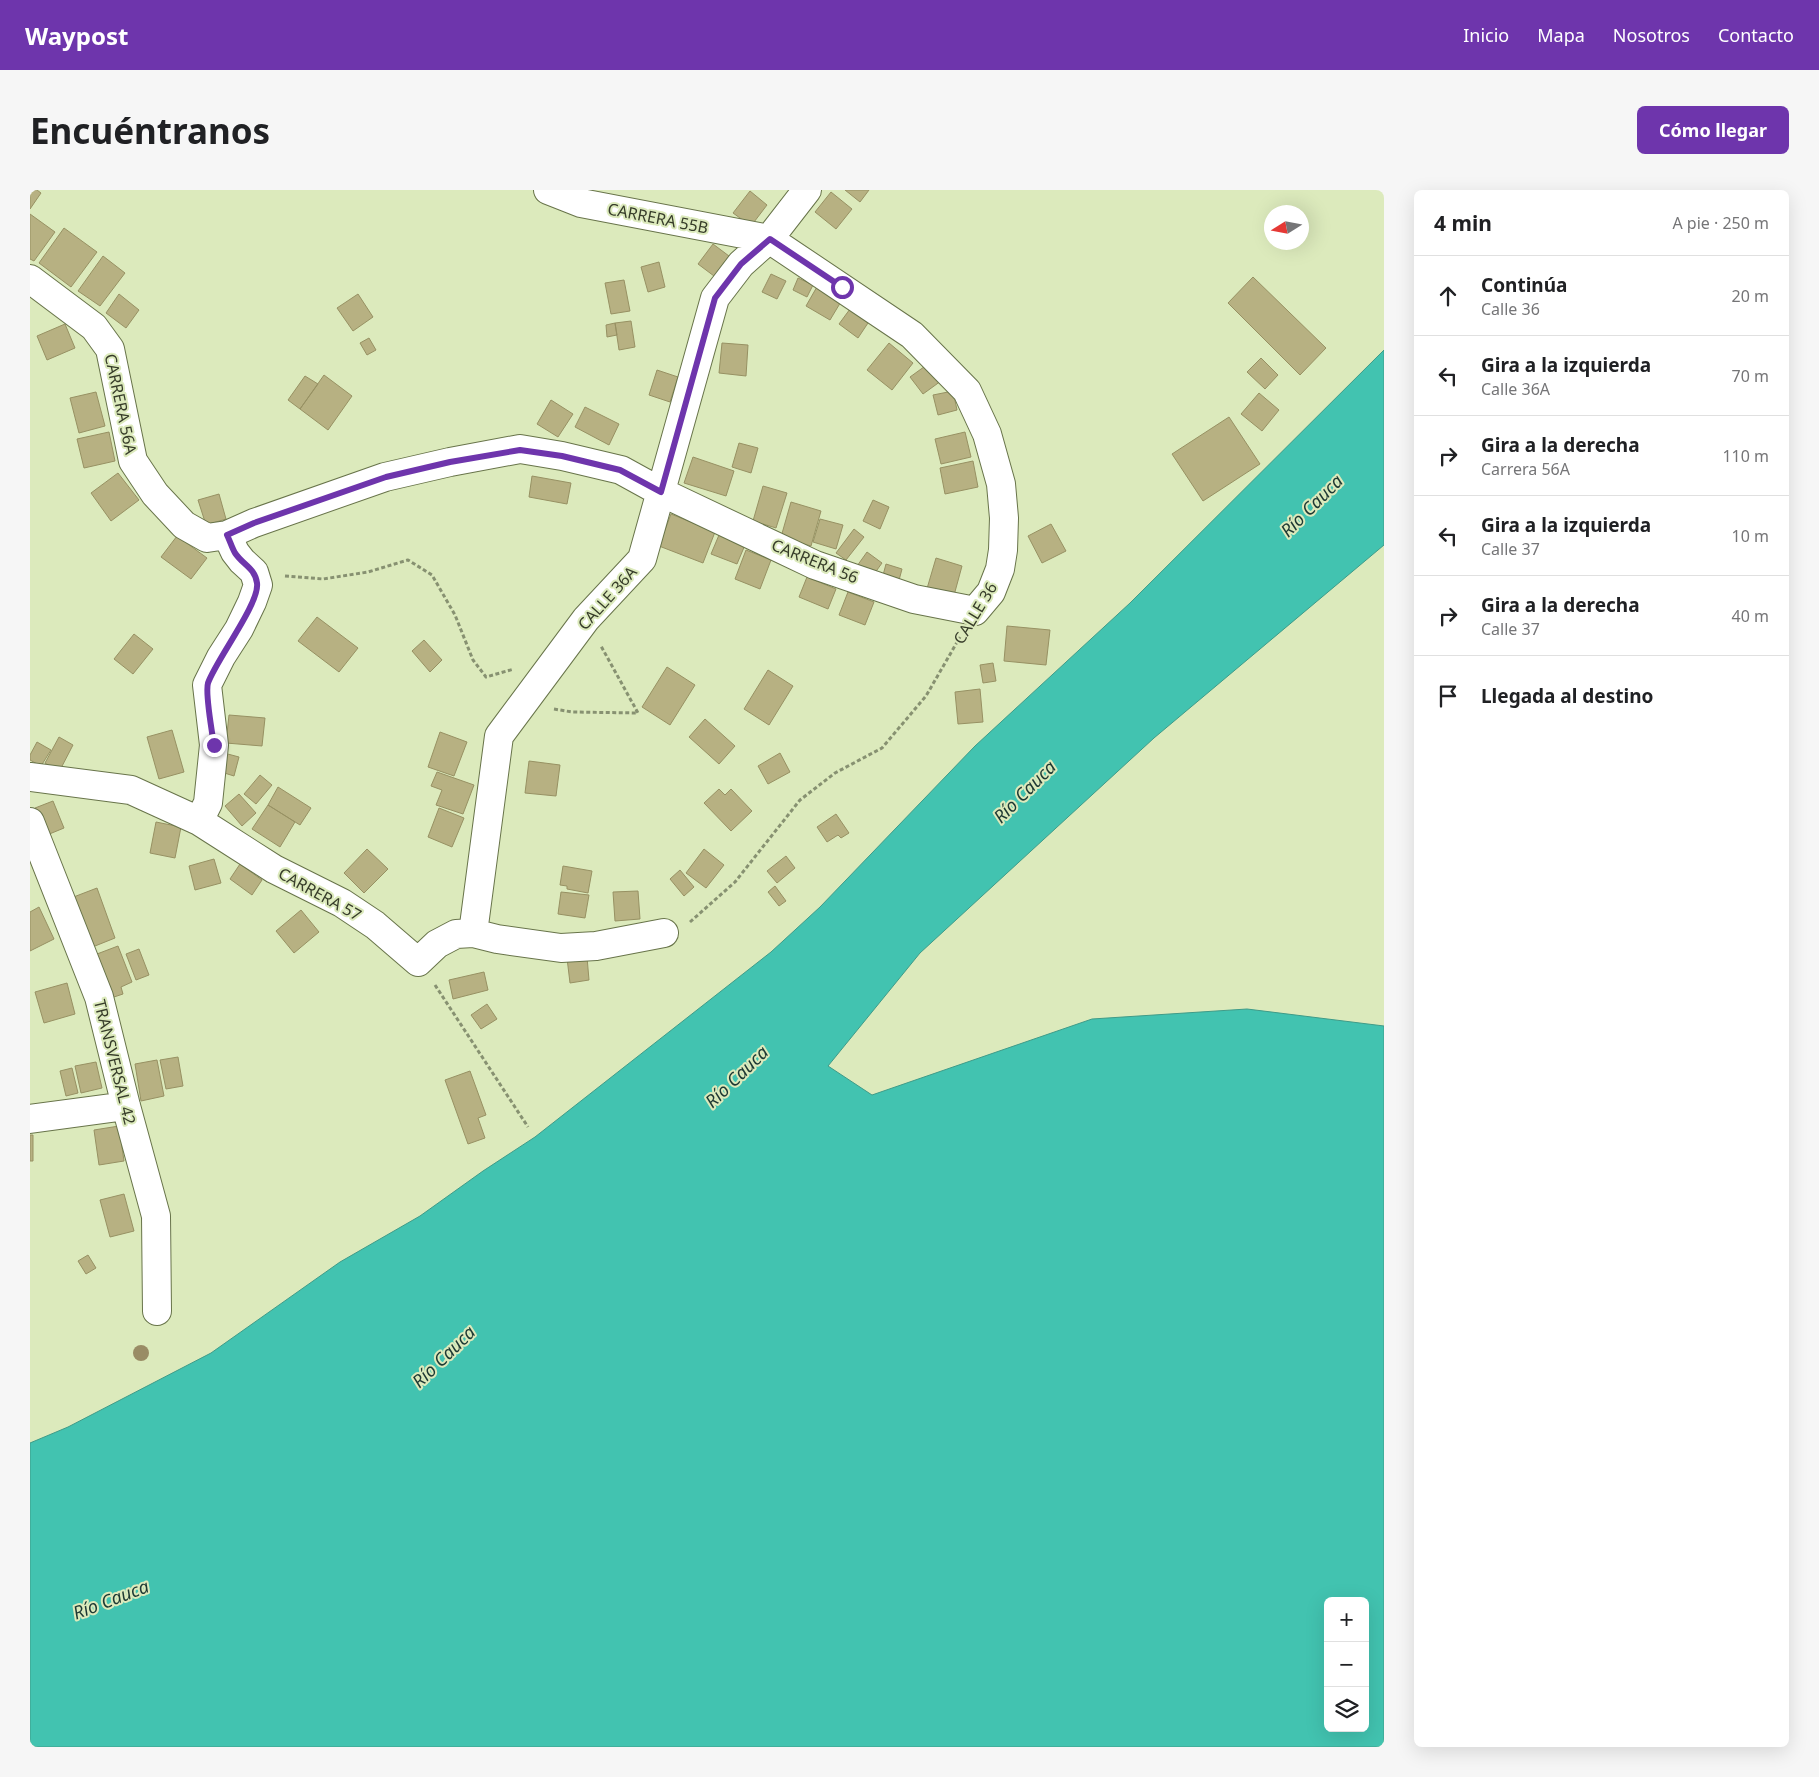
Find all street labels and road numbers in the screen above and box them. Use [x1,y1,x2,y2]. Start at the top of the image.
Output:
street label: CARRERA 55B [606,197,710,239]
street label: CARRERA 56A [100,352,143,457]
street label: CARRERA 56 [768,534,862,588]
street label: CALLE 36A [572,561,642,635]
street label: CALLE 36 [948,578,1002,648]
street label: CARRERA 57 [275,862,365,926]
street label: TRANSVERSAL 42 [89,997,141,1127]

